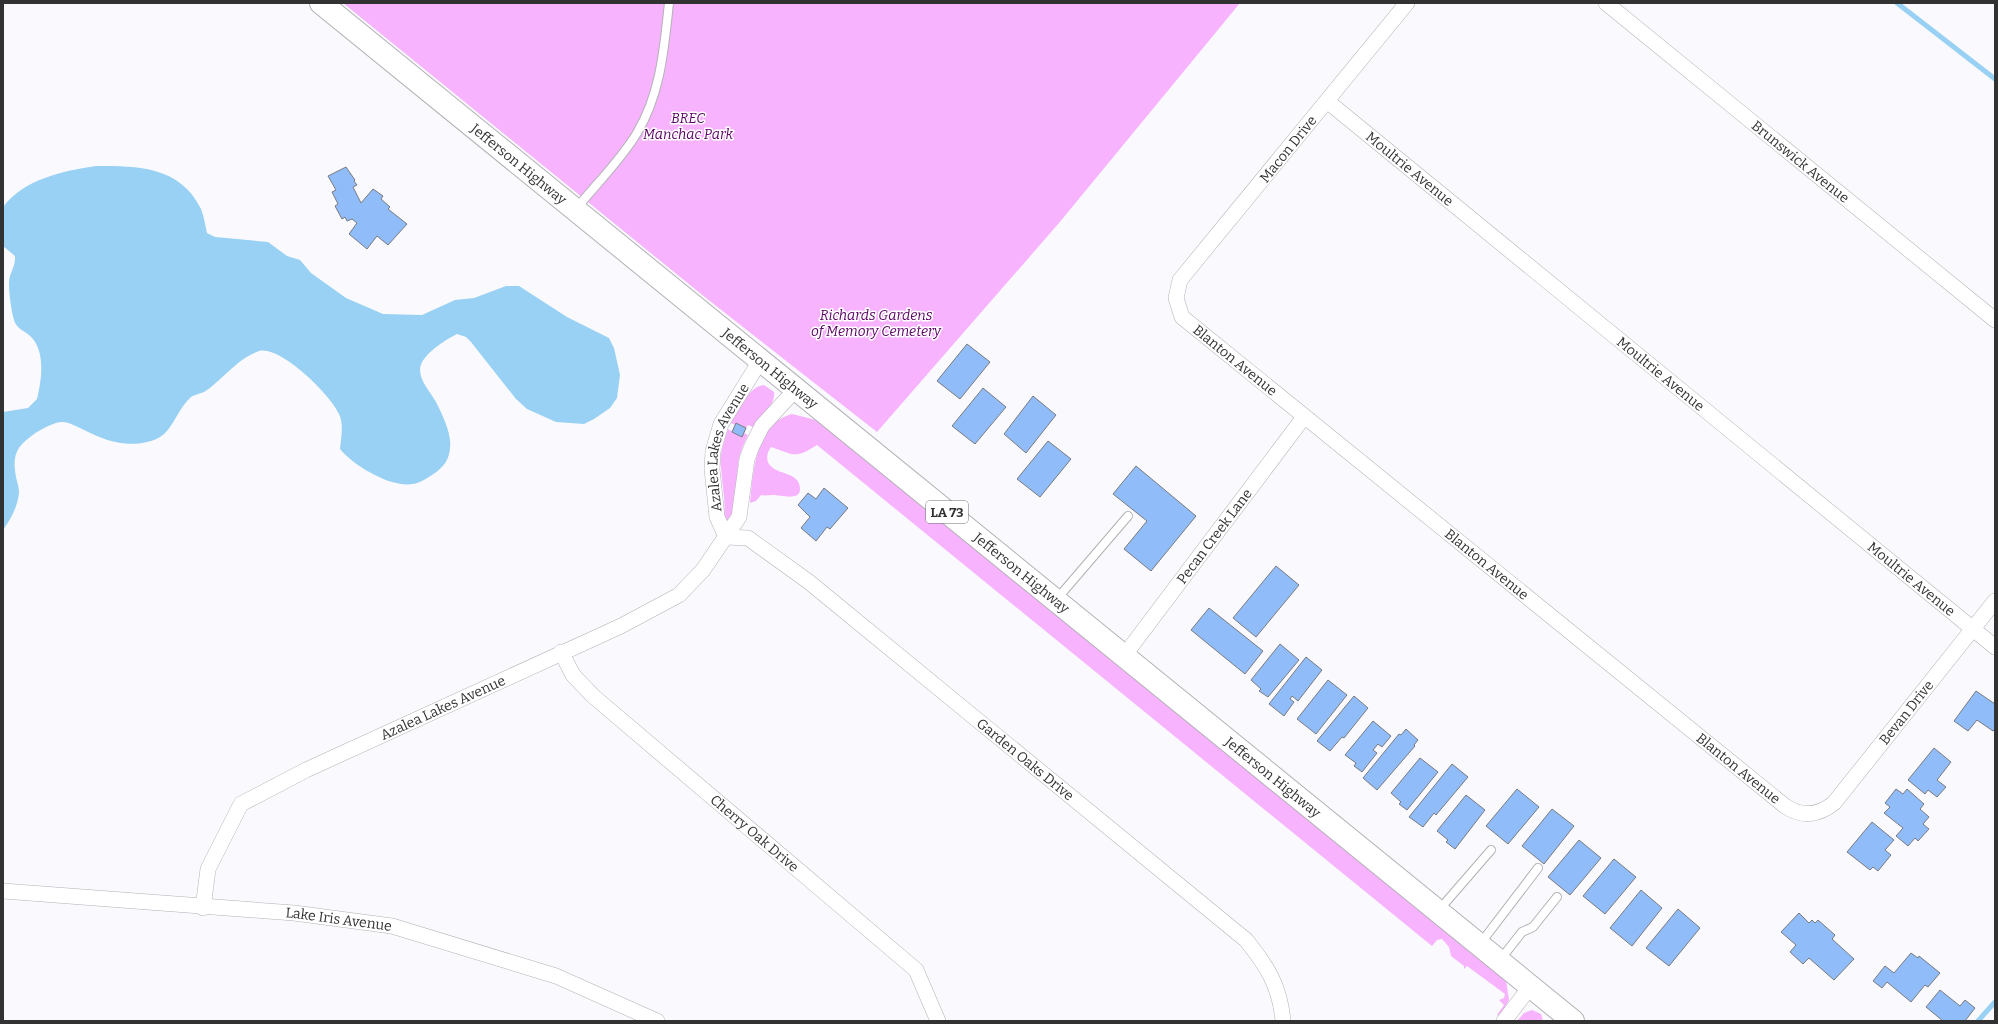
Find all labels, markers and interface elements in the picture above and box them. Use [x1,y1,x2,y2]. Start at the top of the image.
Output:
park label: BREC Manchac Park [643,110,733,143]
street label: Macon Drive [1256,112,1320,186]
street label: Brunswick Avenue [1748,117,1853,207]
street label: Jefferson Highway [466,120,570,209]
street label: Moultrie Avenue [1362,128,1457,210]
park label: Richards Gardens of Memory Cemetery [811,307,942,340]
street label: Blanton Avenue [1189,321,1280,400]
street label: Jefferson Highway [718,324,822,413]
street label: Moultrie Avenue [1613,333,1708,415]
street label: Azalea Lakes Avenue [704,380,753,512]
street label: Pecan Creek Lane [1173,486,1256,587]
road number: LA 73 [926,501,968,523]
street label: Blanton Avenue [1441,526,1532,604]
street label: Jefferson Highway [969,528,1073,617]
street label: Moultrie Avenue [1864,538,1958,620]
street label: Azalea Lakes Avenue [378,672,508,744]
street label: Bevan Drive [1876,677,1937,748]
street label: Garden Oaks Drive [973,715,1077,805]
street label: Blanton Avenue [1693,730,1784,808]
street label: Jefferson Highway [1221,733,1325,822]
street label: Cherry Oak Drive [707,791,802,876]
street label: Lake Iris Avenue [285,904,393,935]

